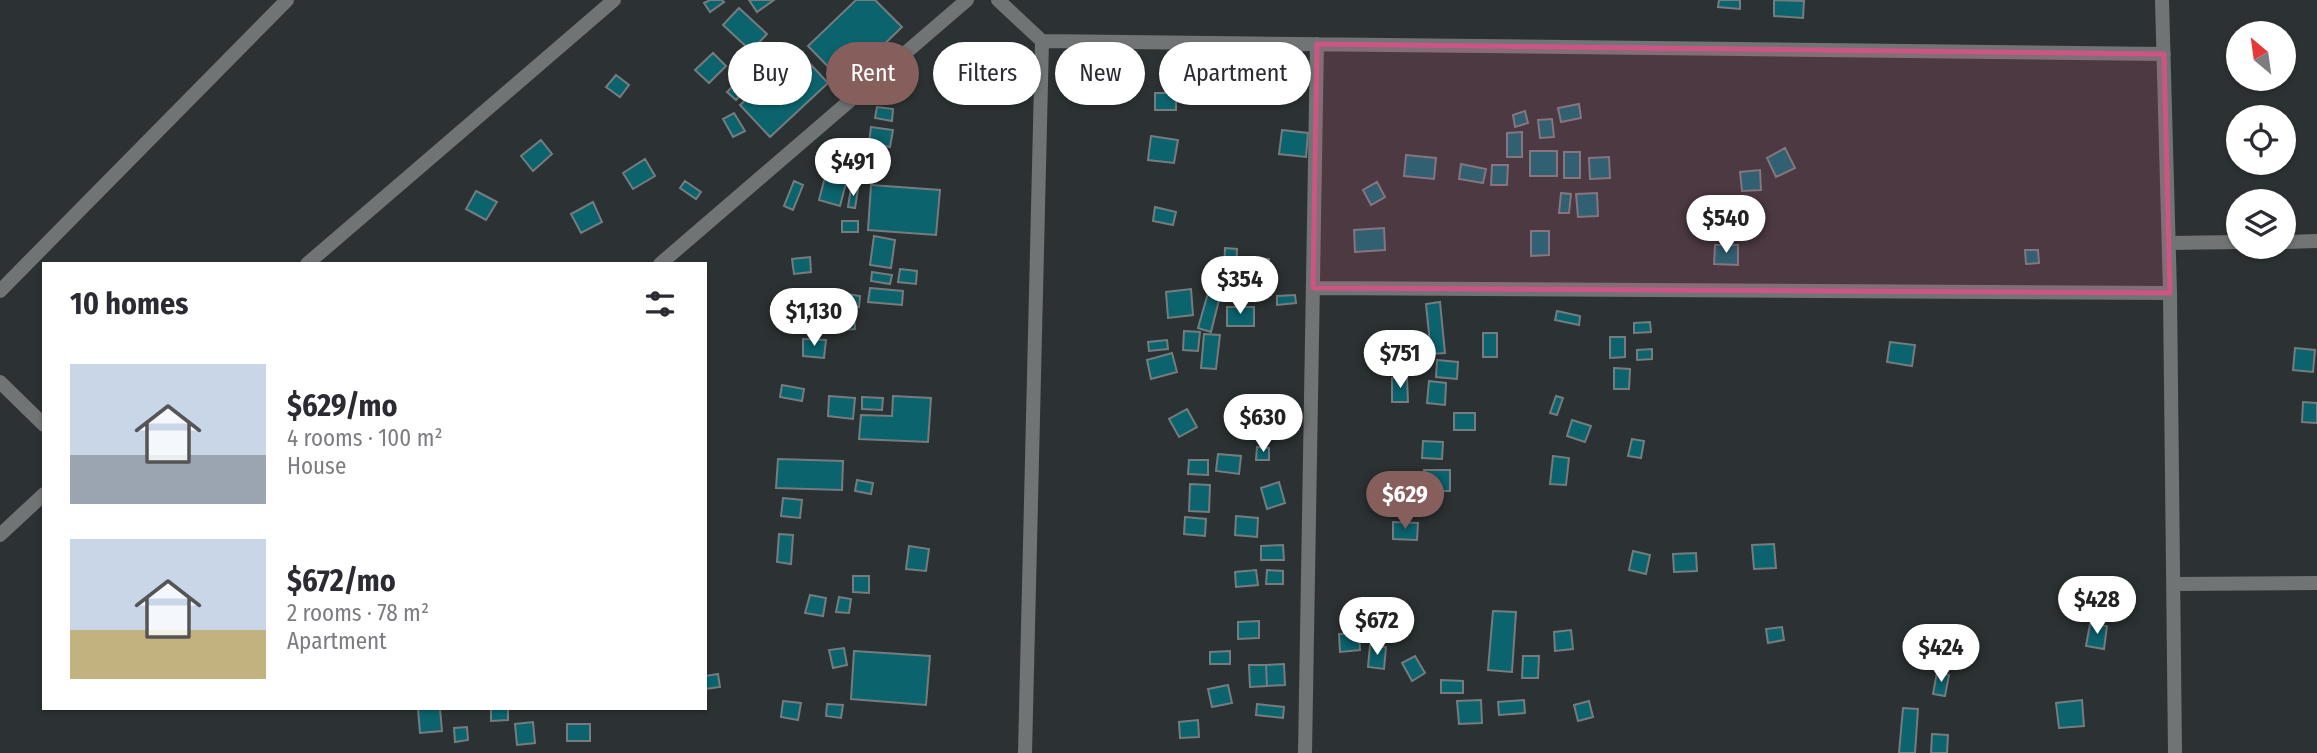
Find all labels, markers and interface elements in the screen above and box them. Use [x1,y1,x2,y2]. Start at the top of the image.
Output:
north arrow [2226,21,2296,91]
map controls [2226,21,2296,259]
chip: Buy [728,42,812,105]
chip: Rent [826,42,919,105]
chip: Filters [933,42,1041,105]
chip: New [1055,42,1145,105]
chip: Apartment [1159,42,1311,105]
button: locate [2226,105,2296,175]
pin: $491 [812,138,894,198]
text: $491 [831,147,875,175]
button: layers [2226,189,2296,259]
pin: $540 [1685,196,1767,255]
text: $540 [1702,204,1750,232]
pin: $354 [1199,256,1281,316]
text: $354 [1217,265,1263,293]
icon: filters [641,285,679,323]
text: 10 homes [70,286,188,322]
pin: $1,130 [757,288,871,348]
text: $1,130 [786,297,842,325]
pin: $751 [1359,330,1441,390]
text: $751 [1380,339,1420,367]
text: $629/mo [287,388,397,424]
icon: home [126,392,210,476]
pin: $630 [1222,394,1304,454]
text: $630 [1240,403,1286,431]
text: 4 rooms · 100 m² [287,424,443,452]
text: House [287,452,346,480]
pin: $629 [1364,472,1446,531]
text: $629 [1382,480,1428,508]
text: $672/mo [287,563,396,599]
icon: home [126,567,210,651]
pin: $428 [2056,576,2138,636]
text: $428 [2074,585,2120,613]
pin: $672 [1336,598,1418,657]
text: 2 rooms · 78 m² [287,599,429,627]
text: $672 [1355,606,1399,634]
pin: $424 [1900,624,1982,684]
text: Apartment [287,627,387,655]
text: $424 [1918,633,1964,661]

